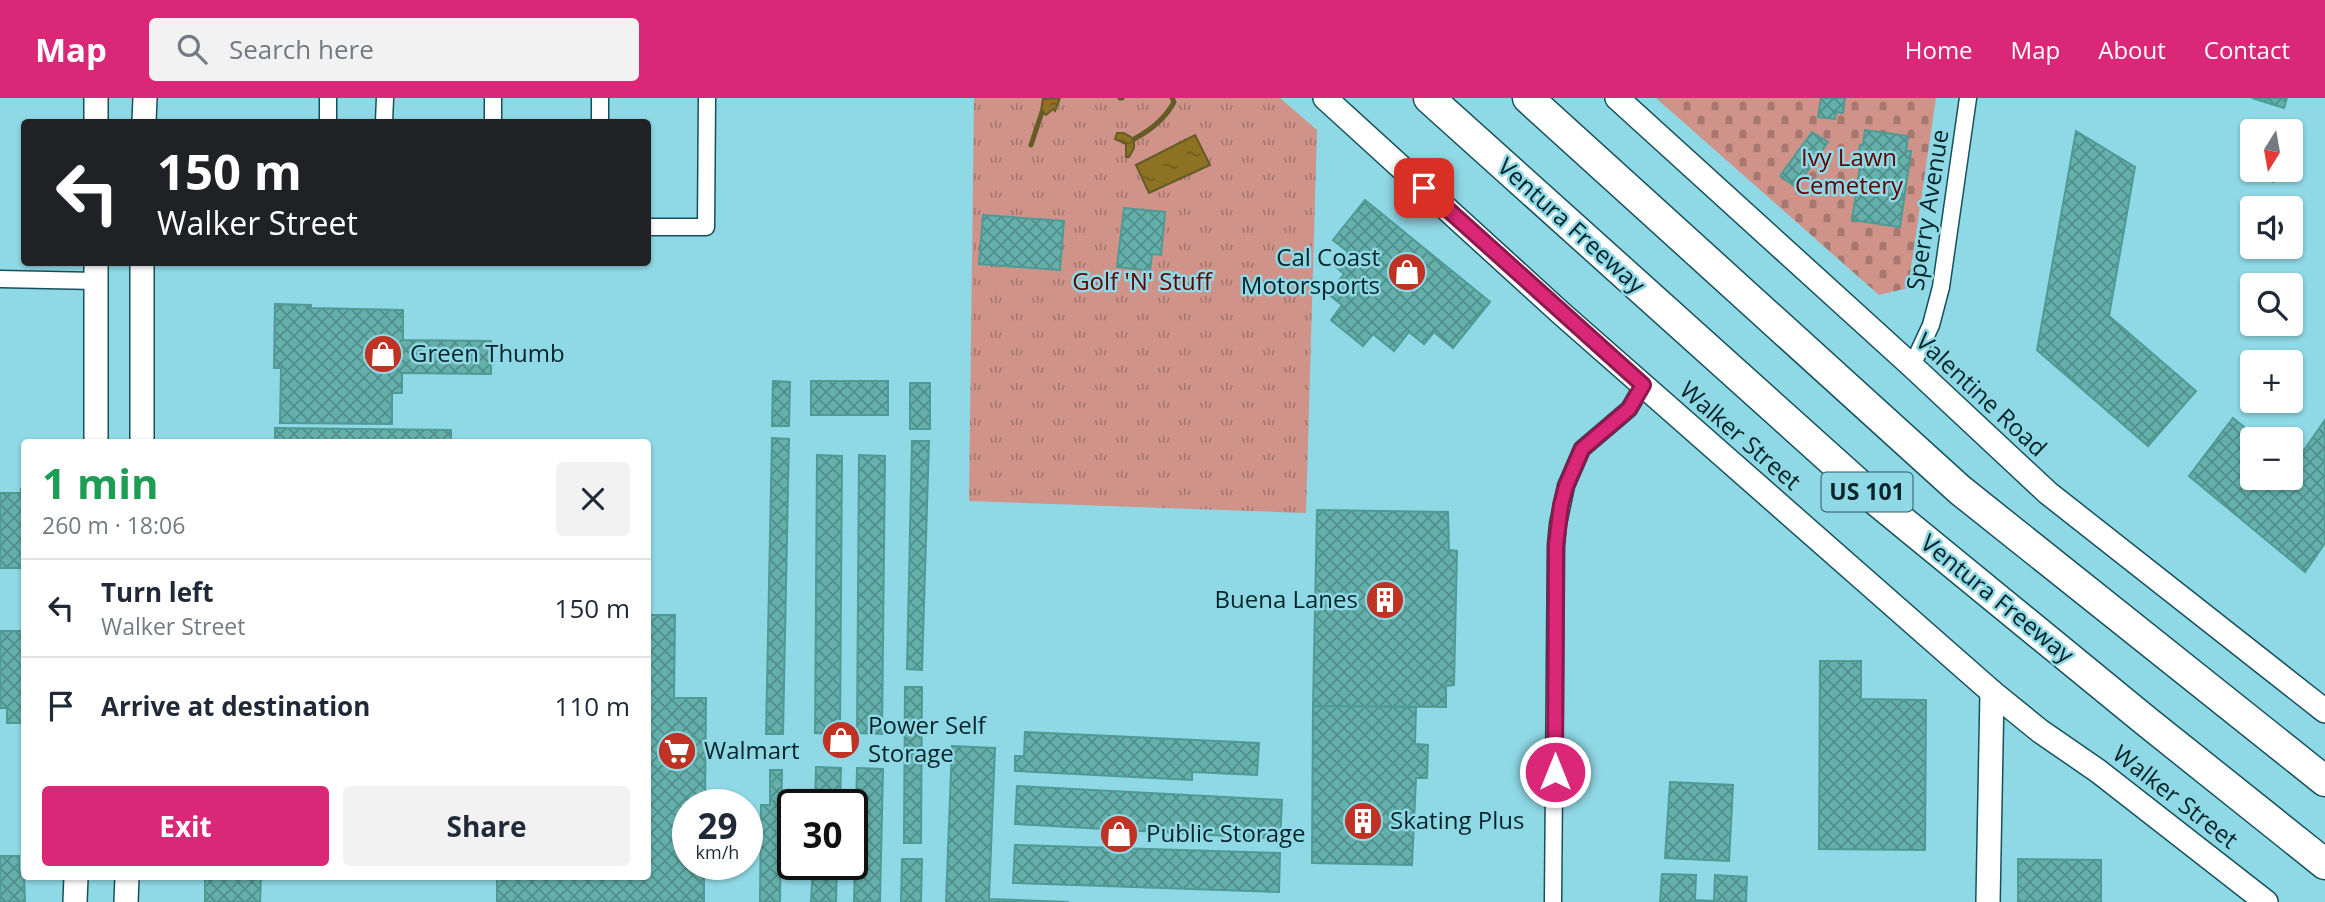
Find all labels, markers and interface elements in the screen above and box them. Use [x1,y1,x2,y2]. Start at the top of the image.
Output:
search box [149,18,639,81]
text: Map [35,27,107,72]
icon: search [173,30,211,68]
text: Search here [229,31,374,67]
text: Home [1905,33,1973,66]
text: Map [2011,33,2060,66]
text: About [2098,33,2166,66]
text: Contact [2204,33,2290,66]
north arrow [2240,119,2303,182]
map controls [2240,119,2303,490]
street label: Sperry Avenue [1897,127,1956,293]
text: 150 m [157,138,302,204]
park label: Ivy Lawn Cemetery [1795,140,1904,201]
icon: left [42,147,133,238]
street label: Ventura Freeway [1491,150,1654,301]
pin [1394,158,1454,218]
icon: arrive [1405,169,1443,207]
button: sound [2240,196,2303,259]
text: Walker Street [157,201,358,244]
place label: Cal Coast Motorsports [1241,240,1380,301]
shop icon: Cal Coast Motorsports [1386,251,1428,293]
park label: Golf 'N' Stuff [1072,264,1214,297]
button: search [2240,273,2303,336]
street label: Valentine Road [1909,324,2055,463]
shop icon: Green Thumb [362,333,404,375]
place label: Green Thumb [410,336,565,369]
button: + [2240,350,2303,413]
street label: Walker Street [1673,373,1809,497]
button: − [2240,427,2303,490]
text: 1 min [42,454,159,511]
button: close [556,462,630,536]
road number: US 101 [1822,472,1912,512]
text: 260 m · 18:06 [42,509,185,541]
street label: Ventura Freeway [1914,526,2082,671]
text: Turn left [101,574,213,610]
building icon: Buena Lanes [1364,579,1406,621]
place label: Buena Lanes [1215,582,1358,615]
icon: left [42,589,80,627]
text: 150 m [555,590,630,626]
text: Walker Street [101,610,245,642]
icon: arrive [42,687,80,725]
text: Arrive at destination [101,688,370,724]
text: 110 m [555,688,630,724]
place label: Power Self Storage [868,708,988,769]
shop icon: Power Self Storage [820,719,862,761]
supermarket icon: Walmart [656,730,698,772]
place label: Walmart [704,733,799,766]
position arrow [1518,735,1592,809]
street label: Walker Street [2106,736,2245,855]
button: Exit [42,786,329,866]
button: Share [343,786,630,866]
speed limit sign: 30 [777,789,868,880]
building icon: Skating Plus [1342,800,1384,842]
text: 29 [697,802,738,849]
place label: Skating Plus [1390,803,1524,836]
shop icon: Public Storage [1098,813,1140,855]
place label: Public Storage [1146,816,1306,849]
text: km/h [696,840,739,864]

